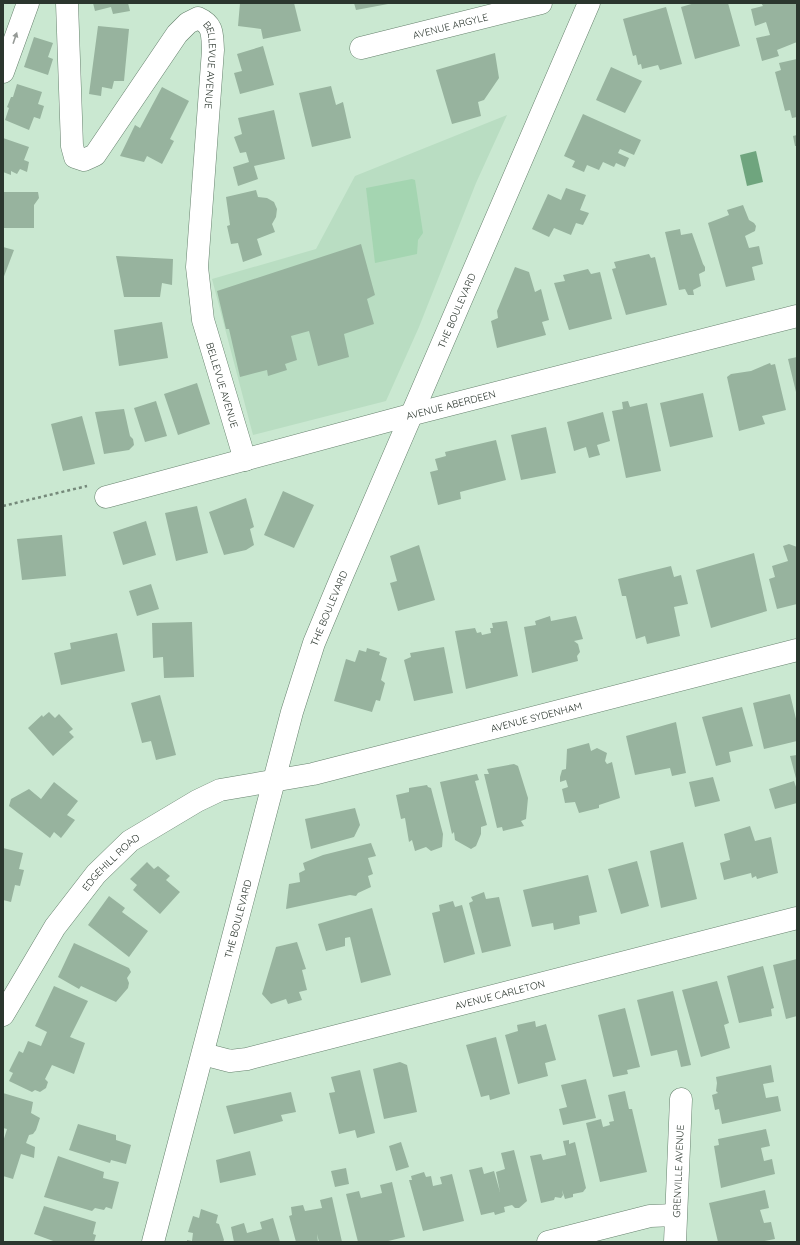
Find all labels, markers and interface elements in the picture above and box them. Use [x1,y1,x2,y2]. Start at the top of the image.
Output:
street label: AVENUE ARGYLE [411,10,490,42]
street label: BELLEVUE AVENUE [200,18,219,110]
one-way arrow [13,31,19,43]
street label: THE BOULEVARD [435,271,479,350]
street label: BELLEVUE AVENUE [203,341,241,430]
street label: AVENUE ABERDEEN [405,387,497,423]
street label: THE BOULEVARD [307,569,351,648]
street label: AVENUE SYDENHAM [489,699,584,735]
street label: EDGEHILL ROAD [79,831,142,894]
street label: THE BOULEVARD [222,878,255,960]
street label: AVENUE CARLETON [454,977,546,1012]
street label: GRENVILLE AVENUE [670,1124,687,1218]

